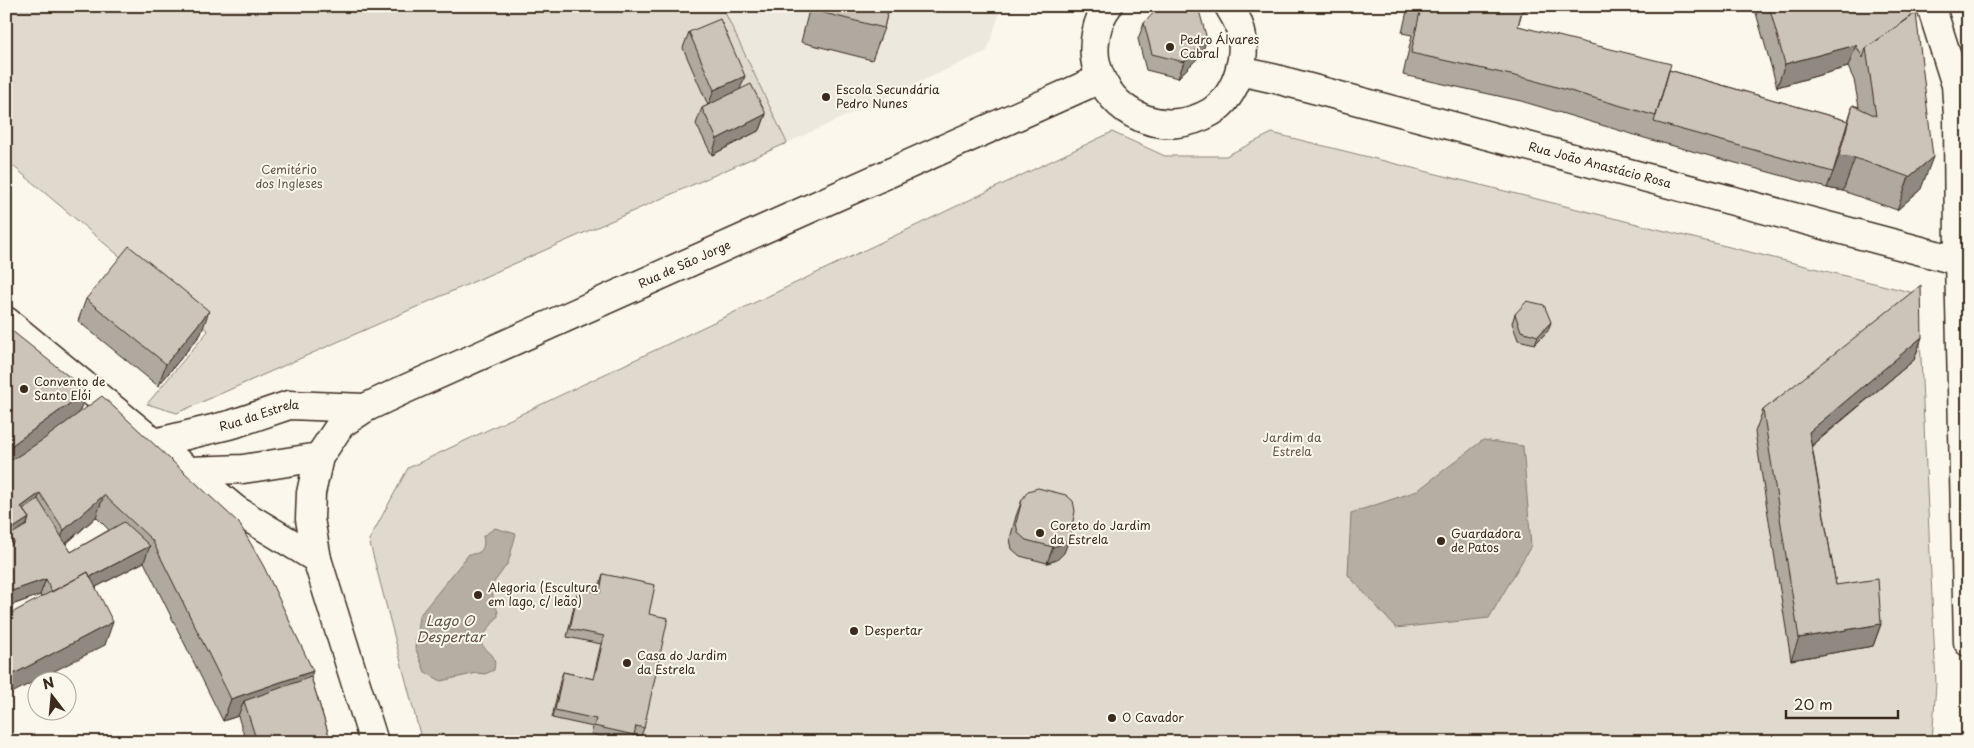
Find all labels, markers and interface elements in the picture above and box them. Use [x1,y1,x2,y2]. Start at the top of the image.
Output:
place label: Pedro Álvares Cabral [1180,30,1260,62]
marker: Pedro Álvares Cabral [1164,41,1176,53]
place label: Escola Secundária Pedro Nunes [836,80,940,112]
marker: Escola Secundária Pedro Nunes [820,91,832,103]
street label: Rua João Anastácio Rosa [1527,137,1674,192]
park label: Cemitério dos Ingleses [255,160,323,192]
street label: Rua de São Jorge [635,235,733,292]
place label: Convento de Santo Elói [34,372,106,404]
marker: Convento de Santo Elói [18,383,30,395]
street label: Rua da Estrela [217,395,300,435]
park label: Jardim da Estrela [1263,428,1322,460]
place label: Coreto do Jardim da Estrela [1050,516,1151,548]
place label: Guardadora de Patos [1451,524,1522,556]
marker: Coreto do Jardim da Estrela [1034,527,1046,539]
marker: Guardadora de Patos [1435,535,1447,547]
place label: Alegoria (Escultura em lago, c/ leão) [488,578,599,610]
marker: Alegoria (Escultura em lago, c/ leão) [472,589,484,601]
water label: Lago O Despertar [416,610,487,647]
place label: Despertar [864,621,923,639]
marker: Despertar [848,625,860,637]
place label: Casa do Jardim da Estrela [637,646,727,678]
marker: Casa do Jardim da Estrela [621,657,633,669]
north arrow [28,670,78,720]
text: N [40,671,57,695]
scale bar [1786,688,1899,720]
text: 20 m [1794,692,1833,715]
place label: O Cavador [1122,708,1184,726]
marker: O Cavador [1106,712,1118,724]

